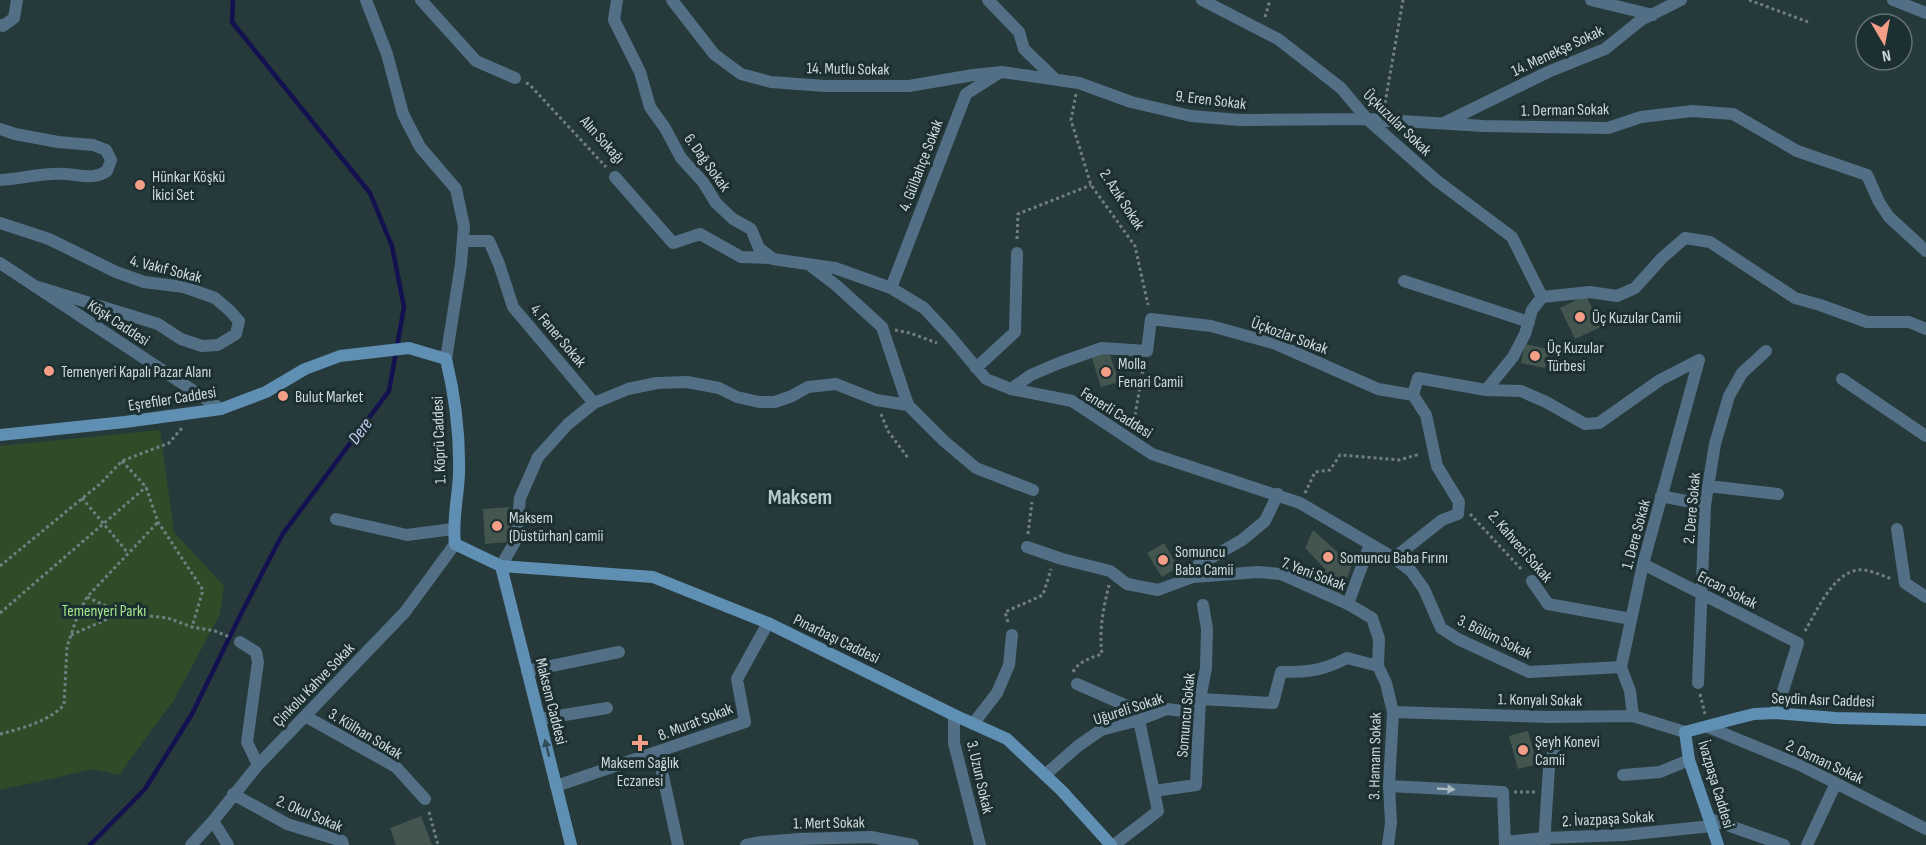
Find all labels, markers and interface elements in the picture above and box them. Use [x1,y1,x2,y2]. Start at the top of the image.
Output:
north arrow [1854,12,1914,72]
street label: 14. Menekşe Sokak [1509,22,1607,81]
text: N [1880,45,1892,65]
street label: 14. Mutlu Sokak [806,59,890,80]
street label: Üçkuzular Sokak [1359,86,1435,160]
street label: 9. Eren Sokak [1174,87,1247,114]
street label: 1. Derman Sokak [1521,100,1609,121]
street label: Alın Sokağı [575,112,628,168]
street label: 4. Gülbahçe Sokak [895,117,948,214]
street label: 6. Dağ Sokak [679,130,734,196]
street label: 2. Azık Sokak [1095,166,1148,234]
place label: Hünkar Köşkü İkici Set [152,168,225,205]
marker: Hünkar Köşkü İkici Set [133,178,147,192]
street label: 4. Vakıf Sokak [128,251,203,288]
street label: Köşk Caddesi [84,296,153,350]
street label: 4. Fener Sokak [526,300,590,371]
place label: Üç Kuzular Camii [1592,309,1681,328]
marker: Üç Kuzular Camii [1573,310,1587,324]
street label: Üçkozlar Sokak [1248,314,1331,359]
place label: Üç Kuzular Türbesi [1547,339,1604,376]
marker: Üç Kuzular Türbesi [1528,349,1542,363]
place label: Molla Fenari Camii [1118,355,1183,392]
place label: Temenyeri Kapalı Pazar Alanı [61,363,211,382]
marker: Temenyeri Kapalı Pazar Alanı [42,364,56,378]
marker: Molla Fenari Camii [1099,365,1113,379]
street label: Eşrefiler Caddesi [127,383,218,416]
street label: Fenerli Caddesi [1077,384,1156,443]
place label: Bulut Market [295,388,363,407]
marker: Bulut Market [276,389,290,403]
street label: 1. Köprü Caddesi [428,396,451,484]
water label: Dere [344,414,377,449]
street label: 2. Dere Sokak [1680,472,1705,545]
district label: Maksem [768,484,832,511]
street label: 1. Dere Sokak [1618,498,1655,571]
street label: 2. Kahveci Sokak [1484,507,1556,587]
place label: Maksem (Düstürhan) camii [509,509,603,546]
marker: Maksem (Düstürhan) camii [490,519,504,533]
place label: Somuncu Baba Camii [1175,543,1234,580]
place label: Somuncu Baba Fırını [1340,549,1448,568]
marker: Somuncu Baba Fırını [1321,550,1335,564]
marker: Somuncu Baba Camii [1156,553,1170,567]
street label: 7. Yeni Sokak [1279,554,1348,595]
street label: Ercan Sokak [1694,567,1760,613]
park label: Temenyeri Parkı [62,602,146,621]
street label: Pınarbaşı Caddesi [790,610,883,668]
street label: 3. Bölüm Sokak [1454,611,1535,664]
street label: Çinkolu Kahve Sokak [269,639,359,731]
street label: Maksem Caddesi [531,656,570,747]
street label: Somuncu Sokak [1173,672,1200,758]
street label: Uğureli Sokak [1091,689,1166,730]
street label: Seydin Asır Caddesi [1771,689,1875,712]
street label: 1. Konyalı Sokak [1498,690,1582,711]
street label: 8. Murat Sokak [655,699,736,745]
street label: 3. Külhan Sokak [325,705,406,764]
street label: 3. Hamam Sokak [1365,712,1386,800]
place label: Şeyh Konevi Camii [1535,733,1600,770]
marker: Maksem Sağlık Eczanesi [633,736,647,750]
street label: 2. Osman Sokak [1783,736,1866,789]
one-way arrow [541,738,551,757]
street label: İvazpaşa Caddesi [1693,738,1738,830]
street label: 3. Uzun Sokak [962,739,997,815]
marker: Şeyh Konevi Camii [1516,743,1530,757]
place label: Maksem Sağlık Eczanesi [601,754,679,791]
one-way arrow [1437,785,1456,794]
street label: 2. Okul Sokak [273,792,345,837]
street label: 2. İvazpaşa Sokak [1562,808,1655,831]
street label: 1. Mert Sokak [793,813,865,834]

